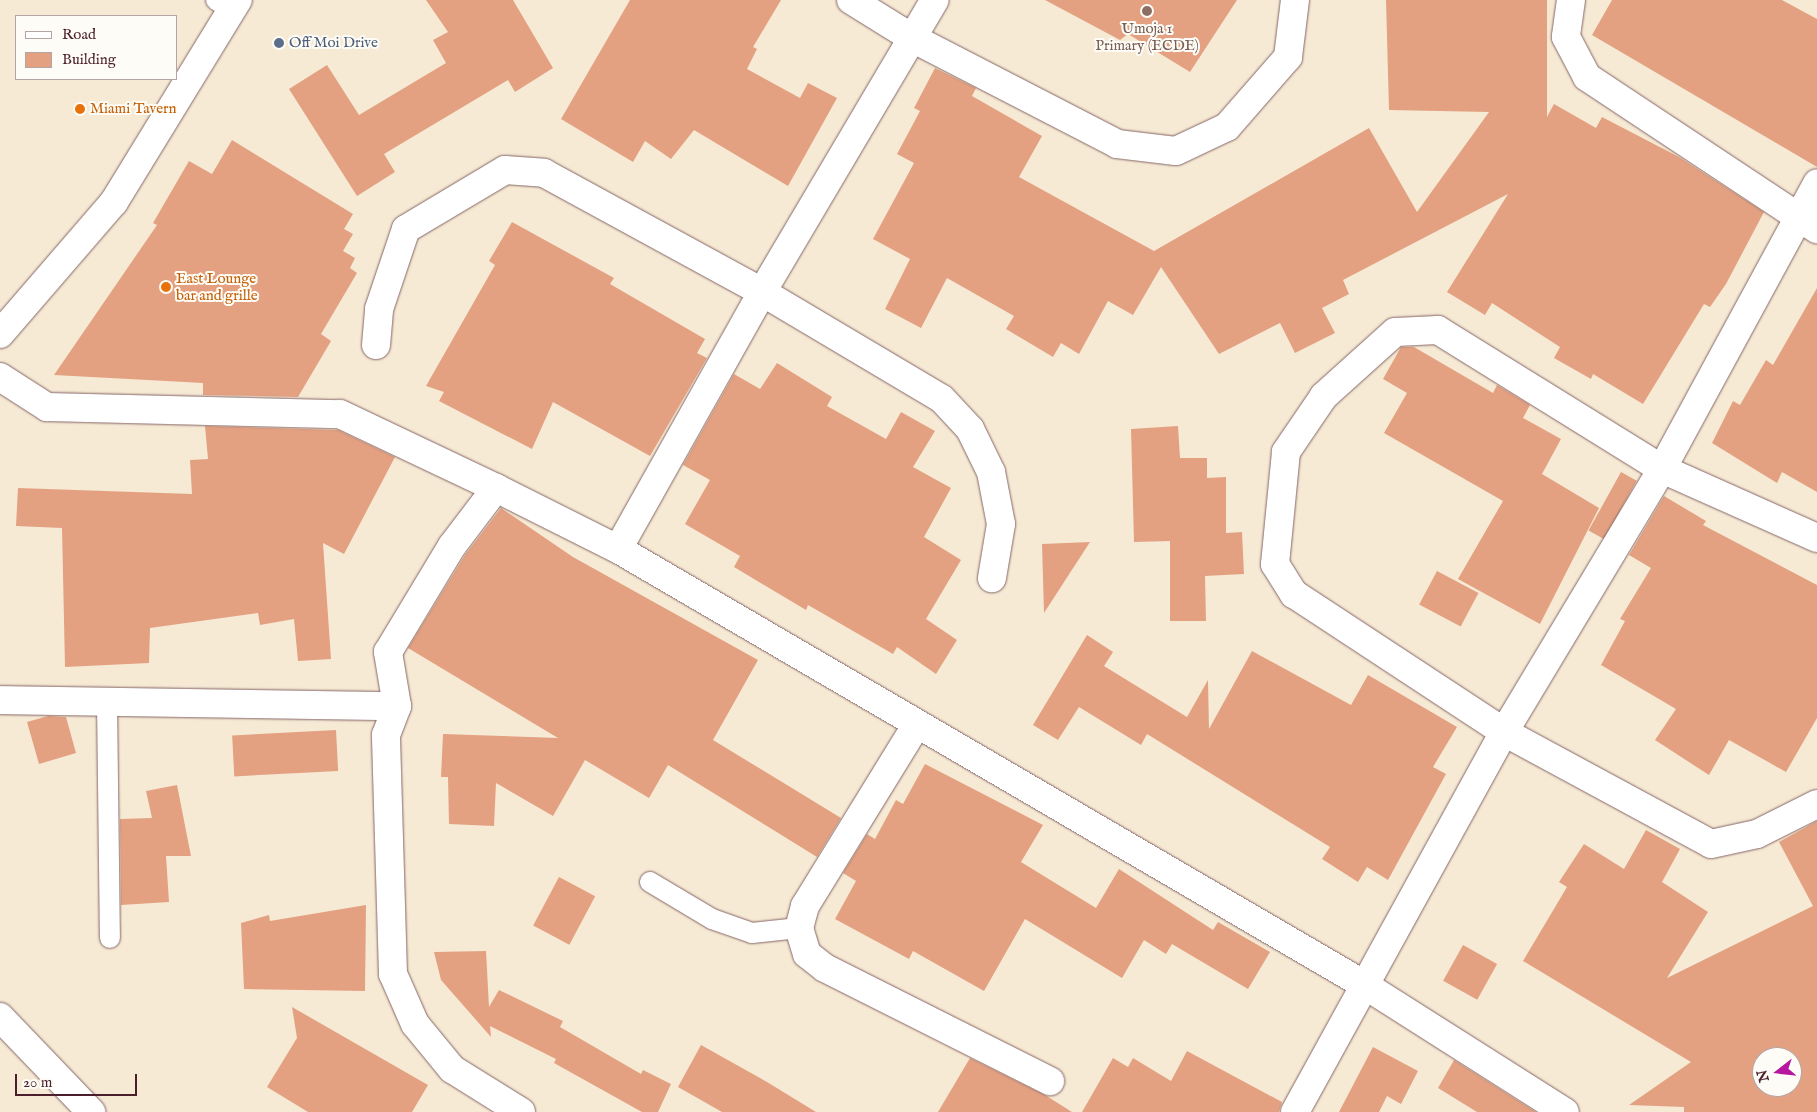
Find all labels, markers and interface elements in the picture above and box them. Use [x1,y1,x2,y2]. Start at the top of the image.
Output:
marker: Umoja 1 Primary (ECDE) [1141,5,1153,17]
legend [15,15,178,80]
place label: Umoja 1 Primary (ECDE) [1095,19,1199,54]
text: Road [62,25,96,44]
place label: Off Moi Drive [289,34,378,52]
marker: Off Moi Drive [273,37,285,49]
text: Building [62,50,116,69]
place label: Miami Tavern [90,100,177,118]
marker: Miami Tavern [74,103,86,115]
place label: East Lounge bar and grille [176,269,258,304]
marker: East Lounge bar and grille [160,281,172,293]
north arrow [1752,1047,1802,1097]
scale bar [18,1064,140,1096]
text: N [1753,1068,1774,1084]
text: 20 m [23,1073,52,1092]

